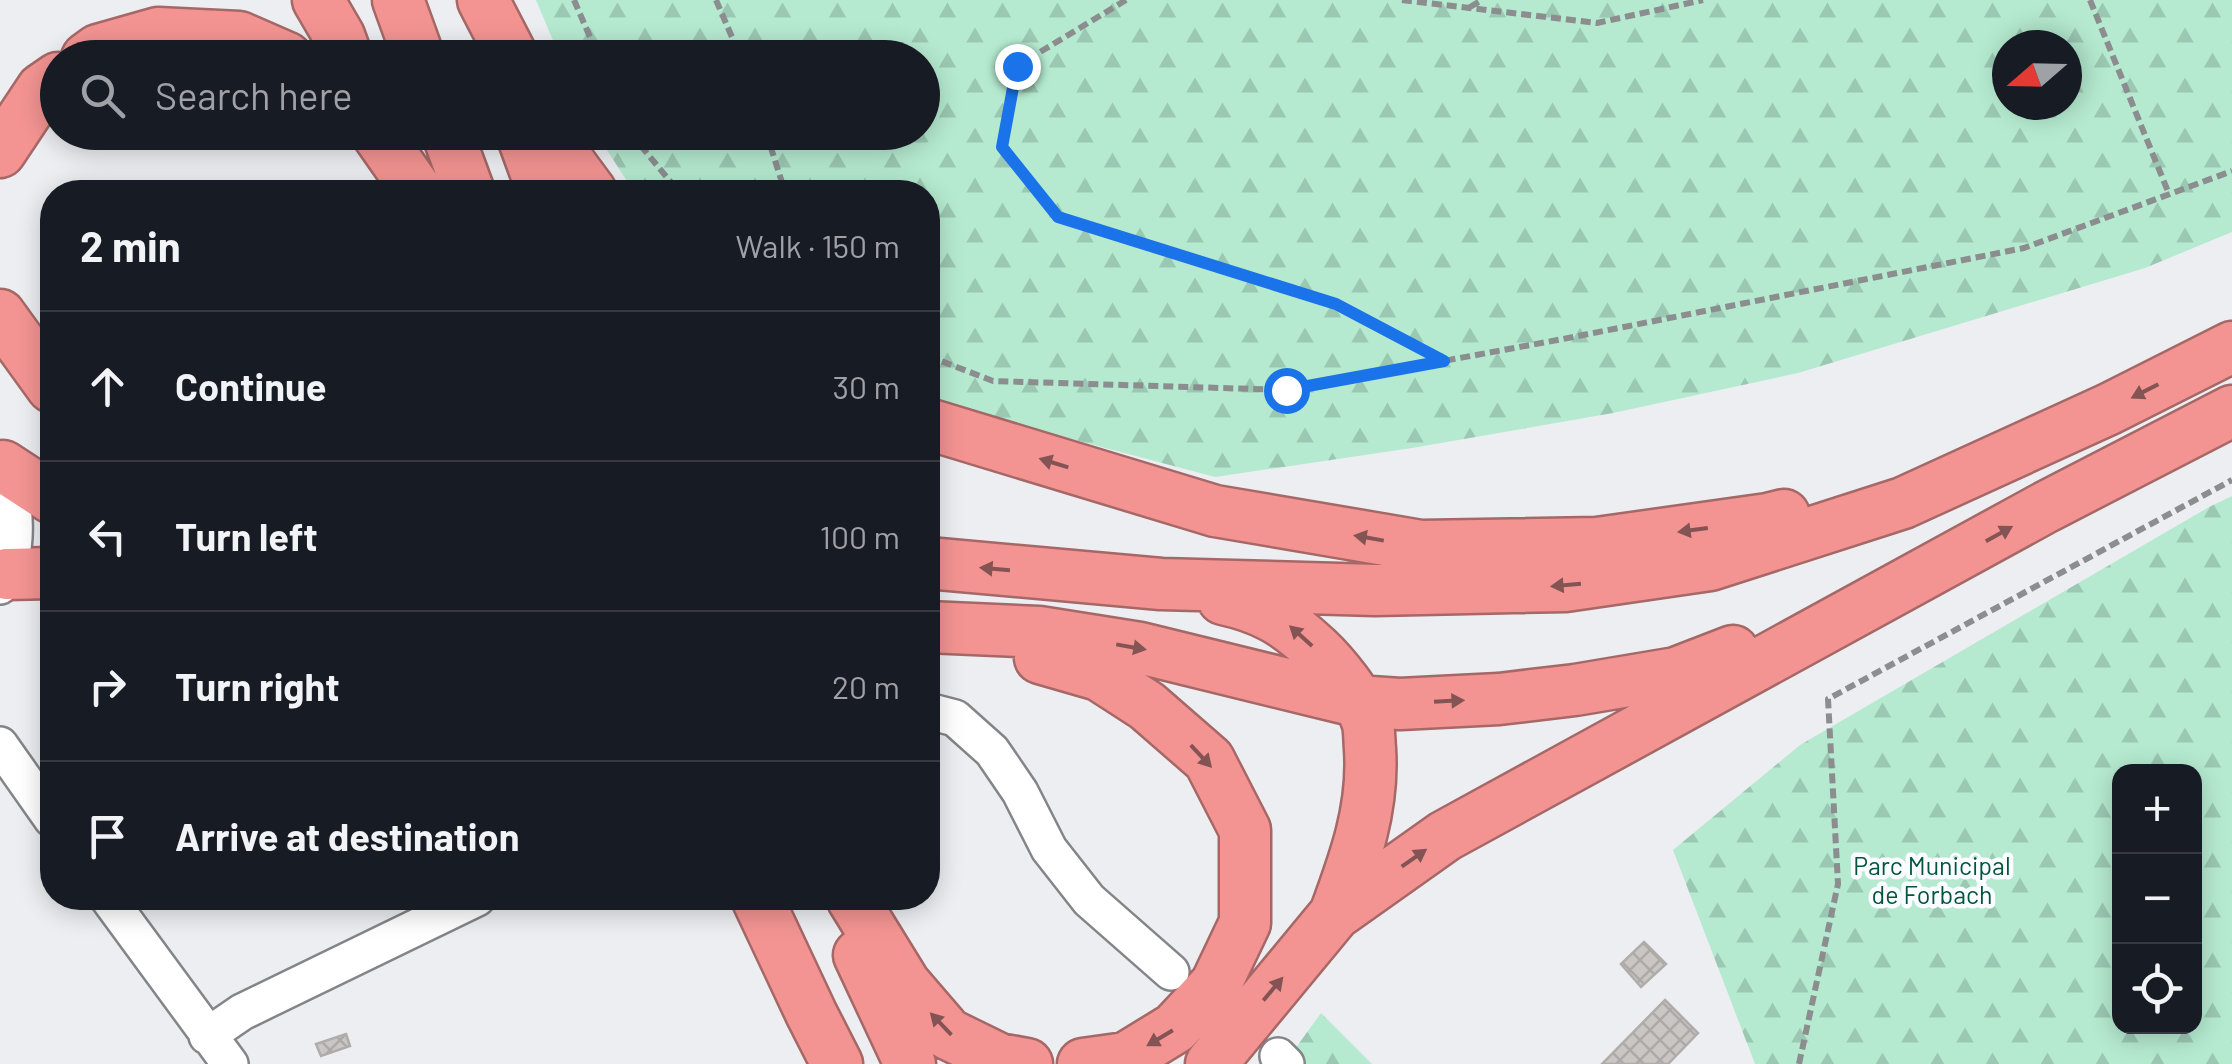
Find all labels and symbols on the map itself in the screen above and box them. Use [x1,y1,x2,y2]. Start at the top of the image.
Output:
north arrow [1992,30,2082,120]
route end [995,44,1041,90]
route start [1264,368,1310,414]
one-way arrow [2130,382,2159,399]
one-way arrow [1038,455,1068,470]
one-way arrow [1676,522,1708,538]
one-way arrow [1985,525,2013,543]
one-way arrow [1353,530,1385,545]
one-way arrow [978,561,1010,577]
one-way arrow [1549,578,1581,594]
one-way arrow [1289,625,1314,647]
one-way arrow [1115,639,1146,655]
one-way arrow [1433,693,1465,709]
one-way arrow [1190,743,1212,768]
one-way arrow [1401,849,1428,868]
park label: Parc Municipal de Forbach [1853,850,2011,909]
one-way arrow [1261,976,1283,1001]
one-way arrow [930,1012,953,1036]
one-way arrow [1146,1028,1174,1046]

